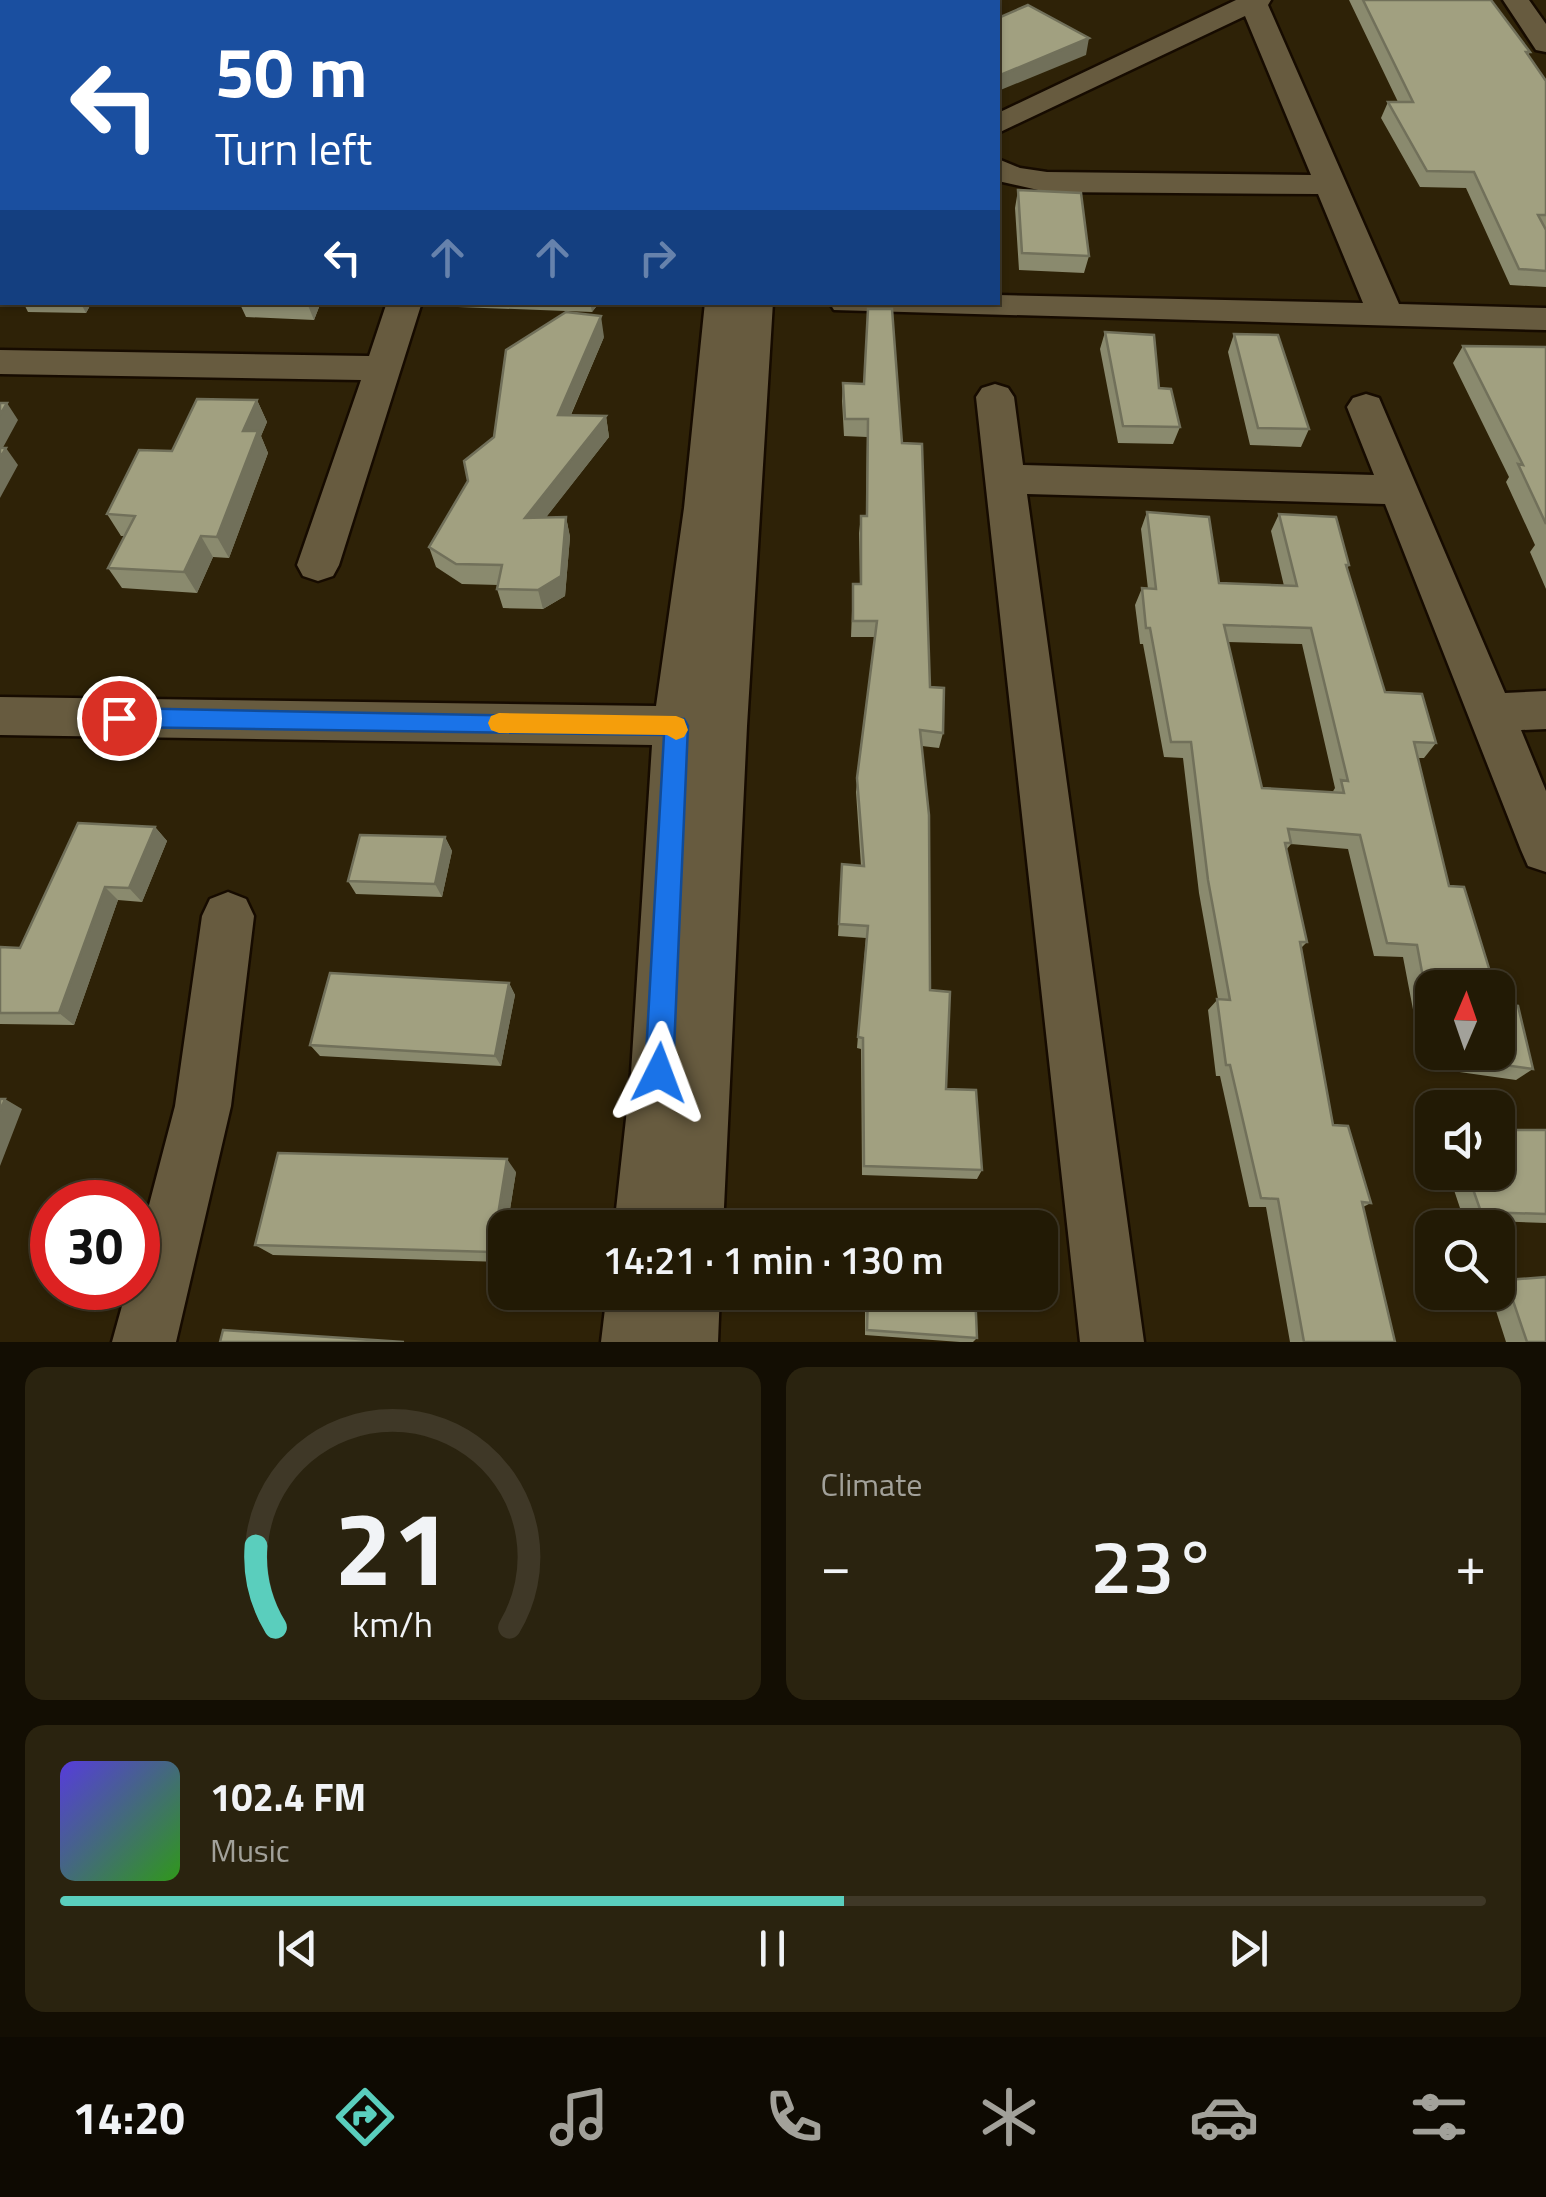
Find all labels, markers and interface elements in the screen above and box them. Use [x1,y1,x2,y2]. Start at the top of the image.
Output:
text: 50 m [215,18,368,124]
icon: left [50,40,180,170]
text: Turn left [215,114,372,182]
icon: left [315,230,370,285]
icon: ahead [420,230,475,285]
icon: ahead [525,230,580,285]
icon: right [630,230,685,285]
pin [77,676,162,761]
icon: arrive [92,691,147,746]
north arrow [1415,970,1515,1070]
map controls [1415,970,1515,1310]
position arrow [607,1021,711,1125]
button: sound [1415,1090,1515,1190]
speed limit sign: 30 [30,1180,160,1310]
button: search [1415,1210,1515,1310]
text: 14:21 · 1 min · 130 m [602,1231,944,1289]
text: Climate [821,1460,922,1508]
text: 21 [335,1467,451,1625]
text: 23° [1090,1508,1216,1622]
text: − [821,1523,851,1606]
text: + [1455,1523,1486,1606]
text: km/h [352,1596,433,1651]
text: 102.4 FM [210,1768,366,1826]
text: Music [210,1826,290,1874]
icon: previous [270,1921,325,1976]
icon: pause [745,1921,800,1976]
icon: next [1221,1921,1276,1976]
icon: directions [330,2082,400,2152]
icon: music [544,2082,614,2152]
icon: phone [759,2082,829,2152]
icon: climate [974,2082,1044,2152]
icon: car [1189,2082,1259,2152]
icon: filters [1404,2082,1474,2152]
text: 14:20 [72,2083,185,2151]

